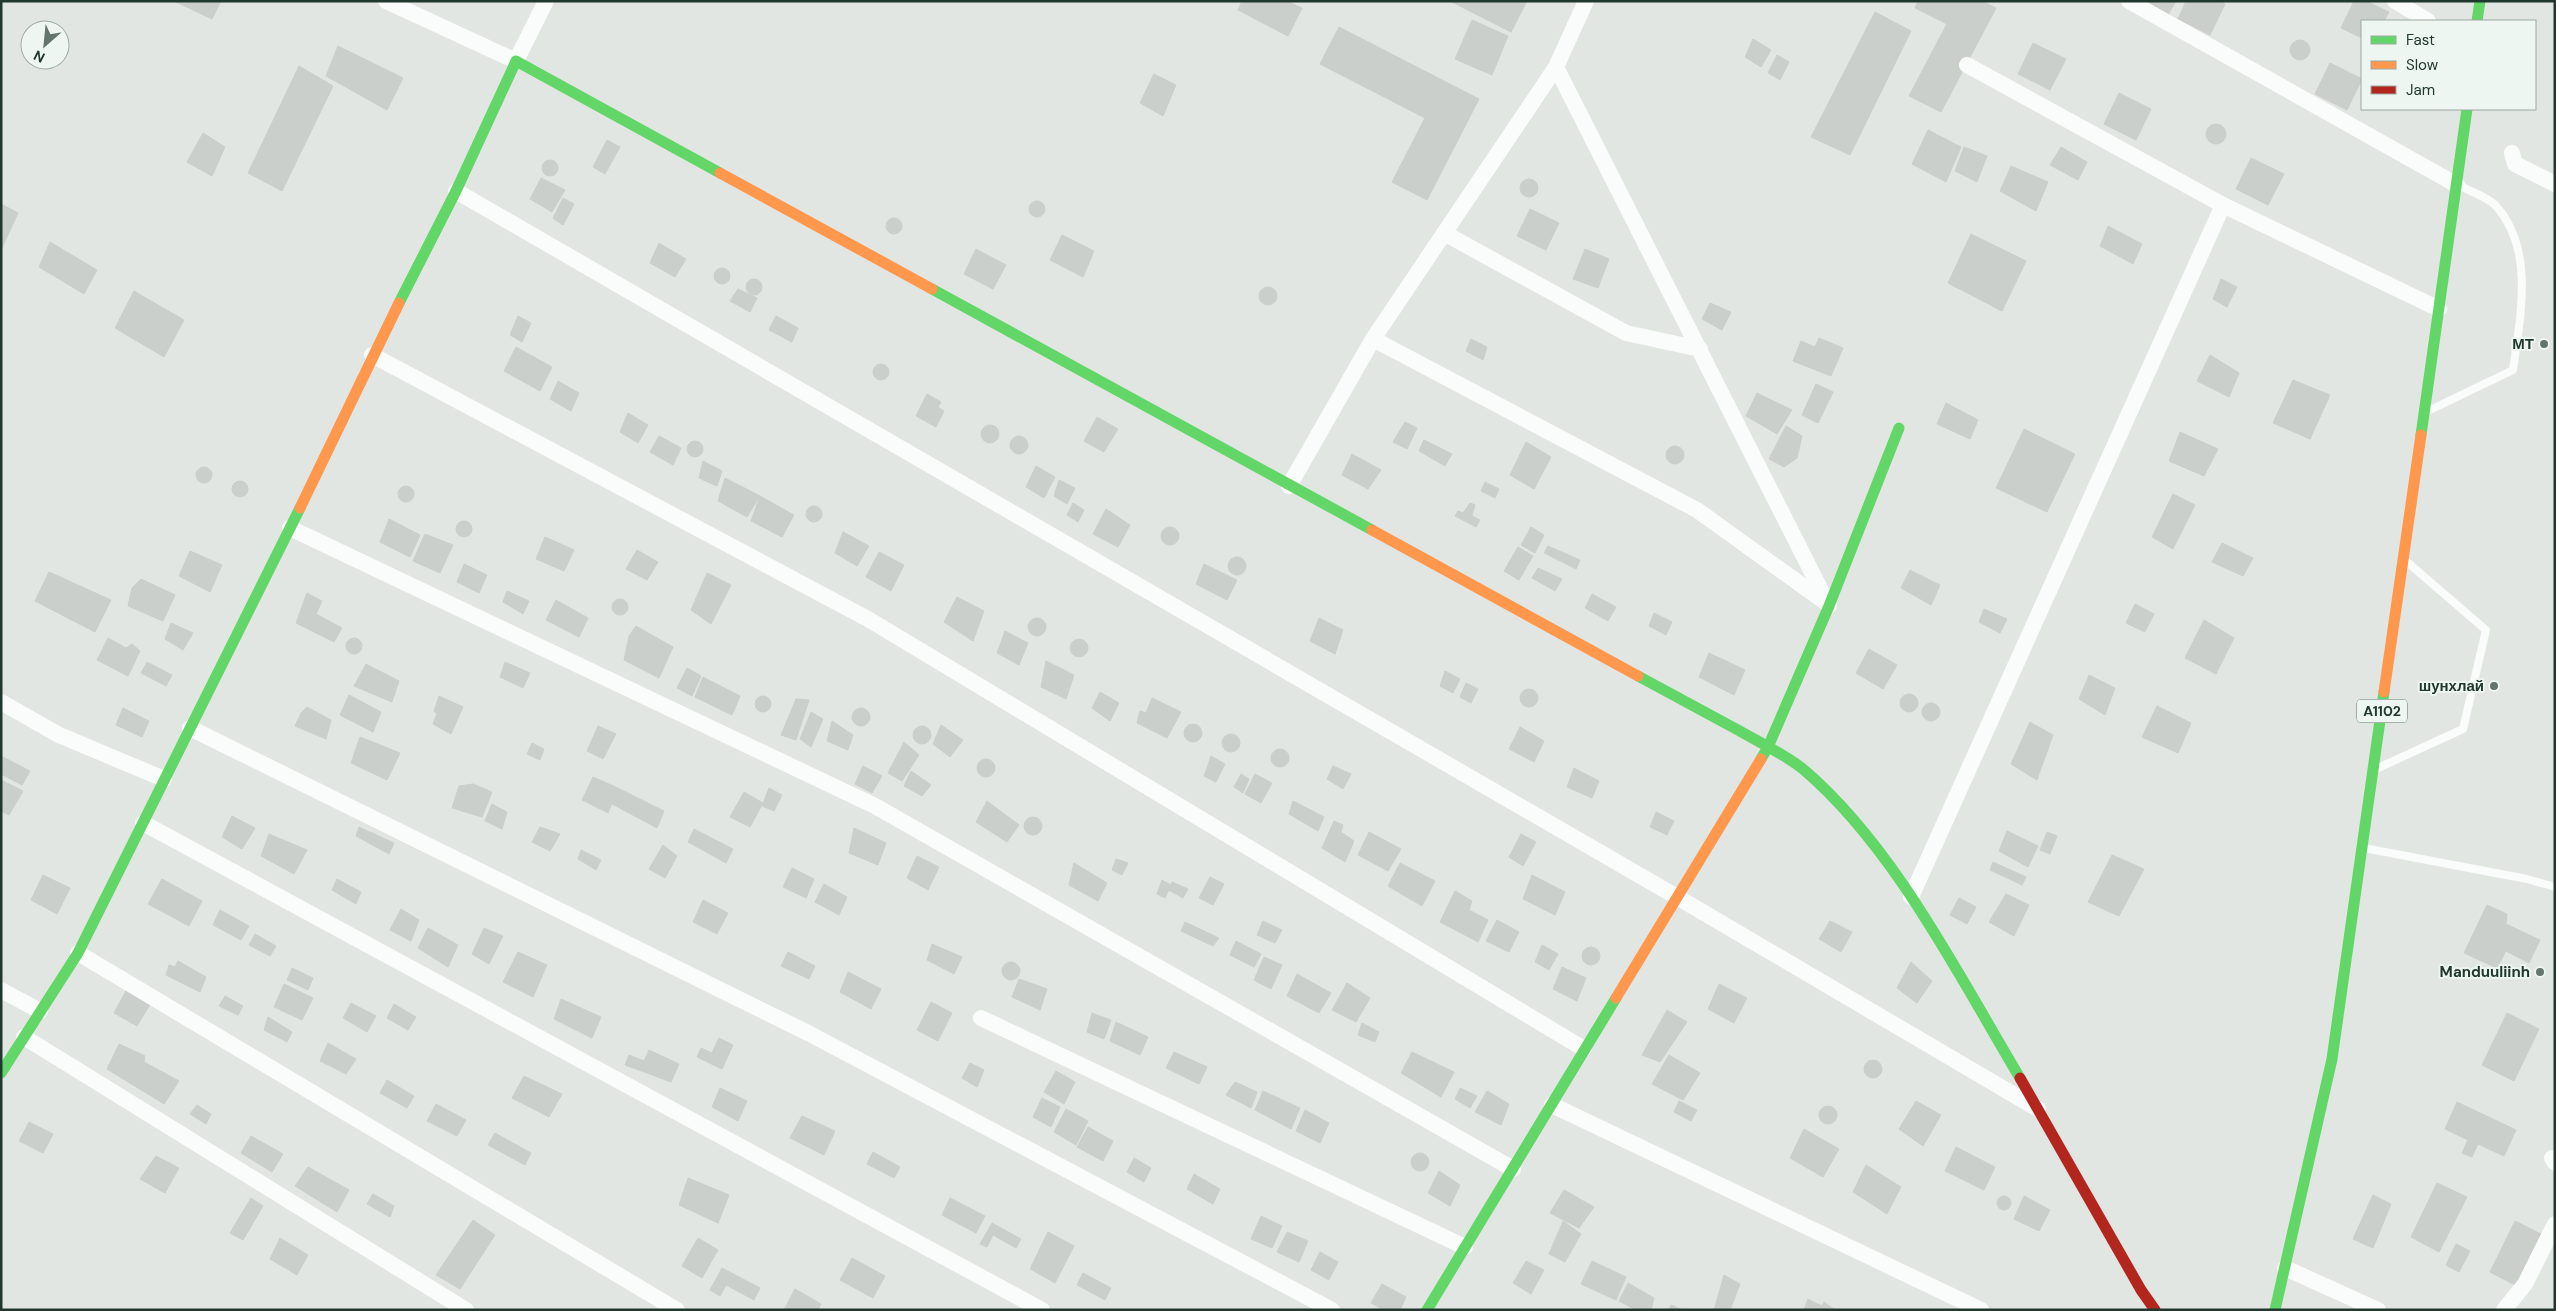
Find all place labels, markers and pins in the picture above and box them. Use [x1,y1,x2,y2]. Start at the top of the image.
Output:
place label: МТ [2512,334,2534,354]
marker: МТ [2538,338,2550,350]
place label: шунхлай [2419,676,2484,696]
marker: шунхлай [2488,680,2500,692]
place label: Manduuliinh [2440,962,2530,982]
marker: Manduuliinh [2534,966,2546,978]

